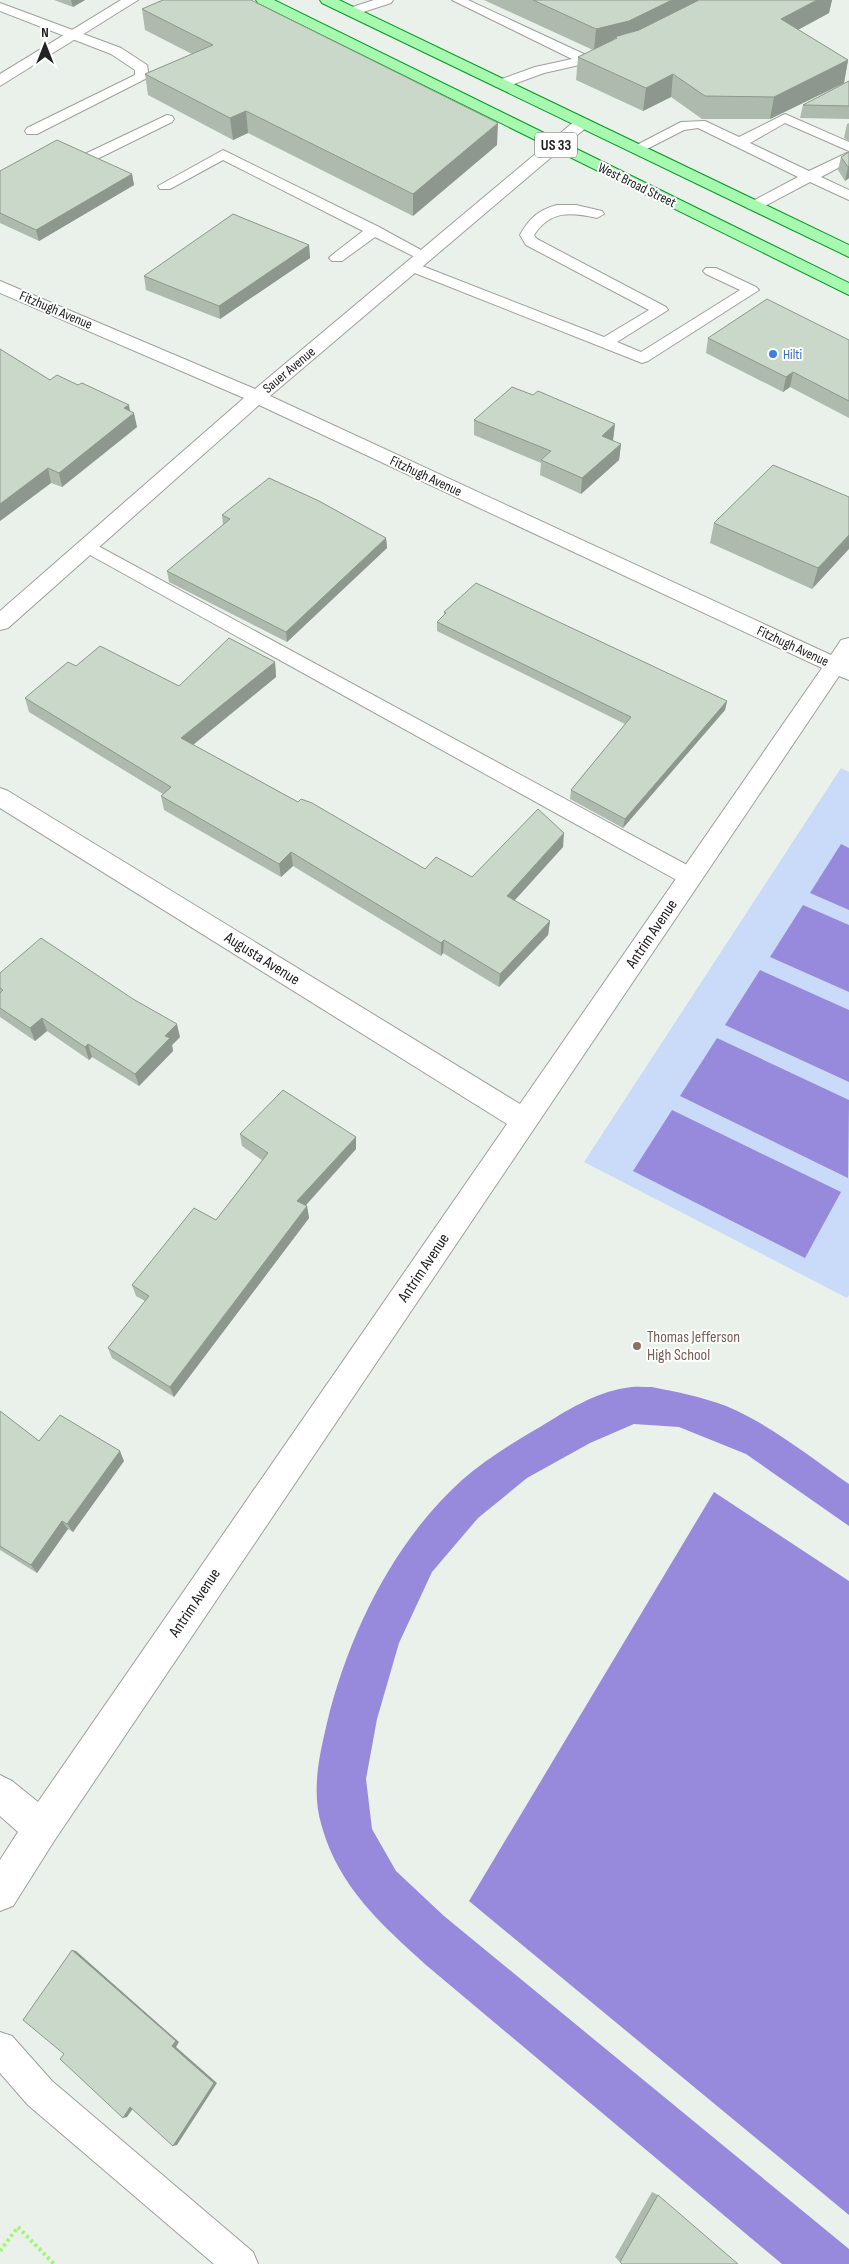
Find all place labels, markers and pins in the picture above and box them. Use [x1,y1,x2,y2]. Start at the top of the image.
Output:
place label: Hilti [783,346,802,363]
marker: Hilti [767,348,779,360]
place label: Thomas Jefferson High School [647,1328,740,1365]
marker: Thomas Jefferson High School [631,1340,643,1352]

